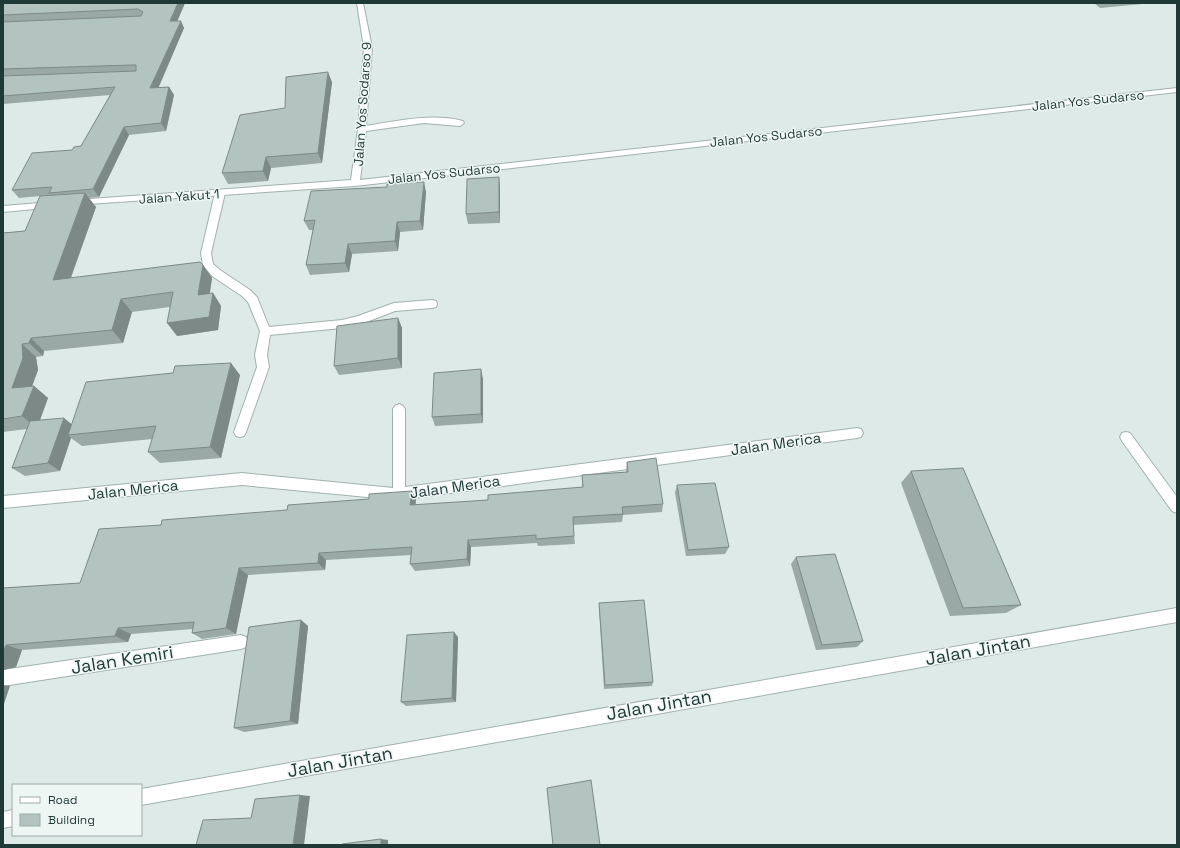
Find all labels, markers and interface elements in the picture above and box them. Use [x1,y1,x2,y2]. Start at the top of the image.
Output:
street label: Jalan Yos Sodarso 9 [350,41,375,167]
street label: Jalan Yos Sudarso [1031,86,1145,115]
street label: Jalan Yos Sudarso [709,122,823,151]
street label: Jalan Yos Sudarso [387,159,501,188]
street label: Jalan Yakut 1 [138,185,220,208]
street label: Jalan Merica [729,428,823,459]
street label: Jalan Merica [408,471,502,502]
street label: Jalan Merica [87,475,180,504]
street label: Jalan Jintan [923,629,1032,670]
street label: Jalan Kemiri [69,640,175,679]
street label: Jalan Jintan [604,684,713,725]
street label: Jalan Jintan [285,741,394,782]
legend [12,784,142,836]
text: Road [48,792,77,808]
text: Building [48,812,95,828]

